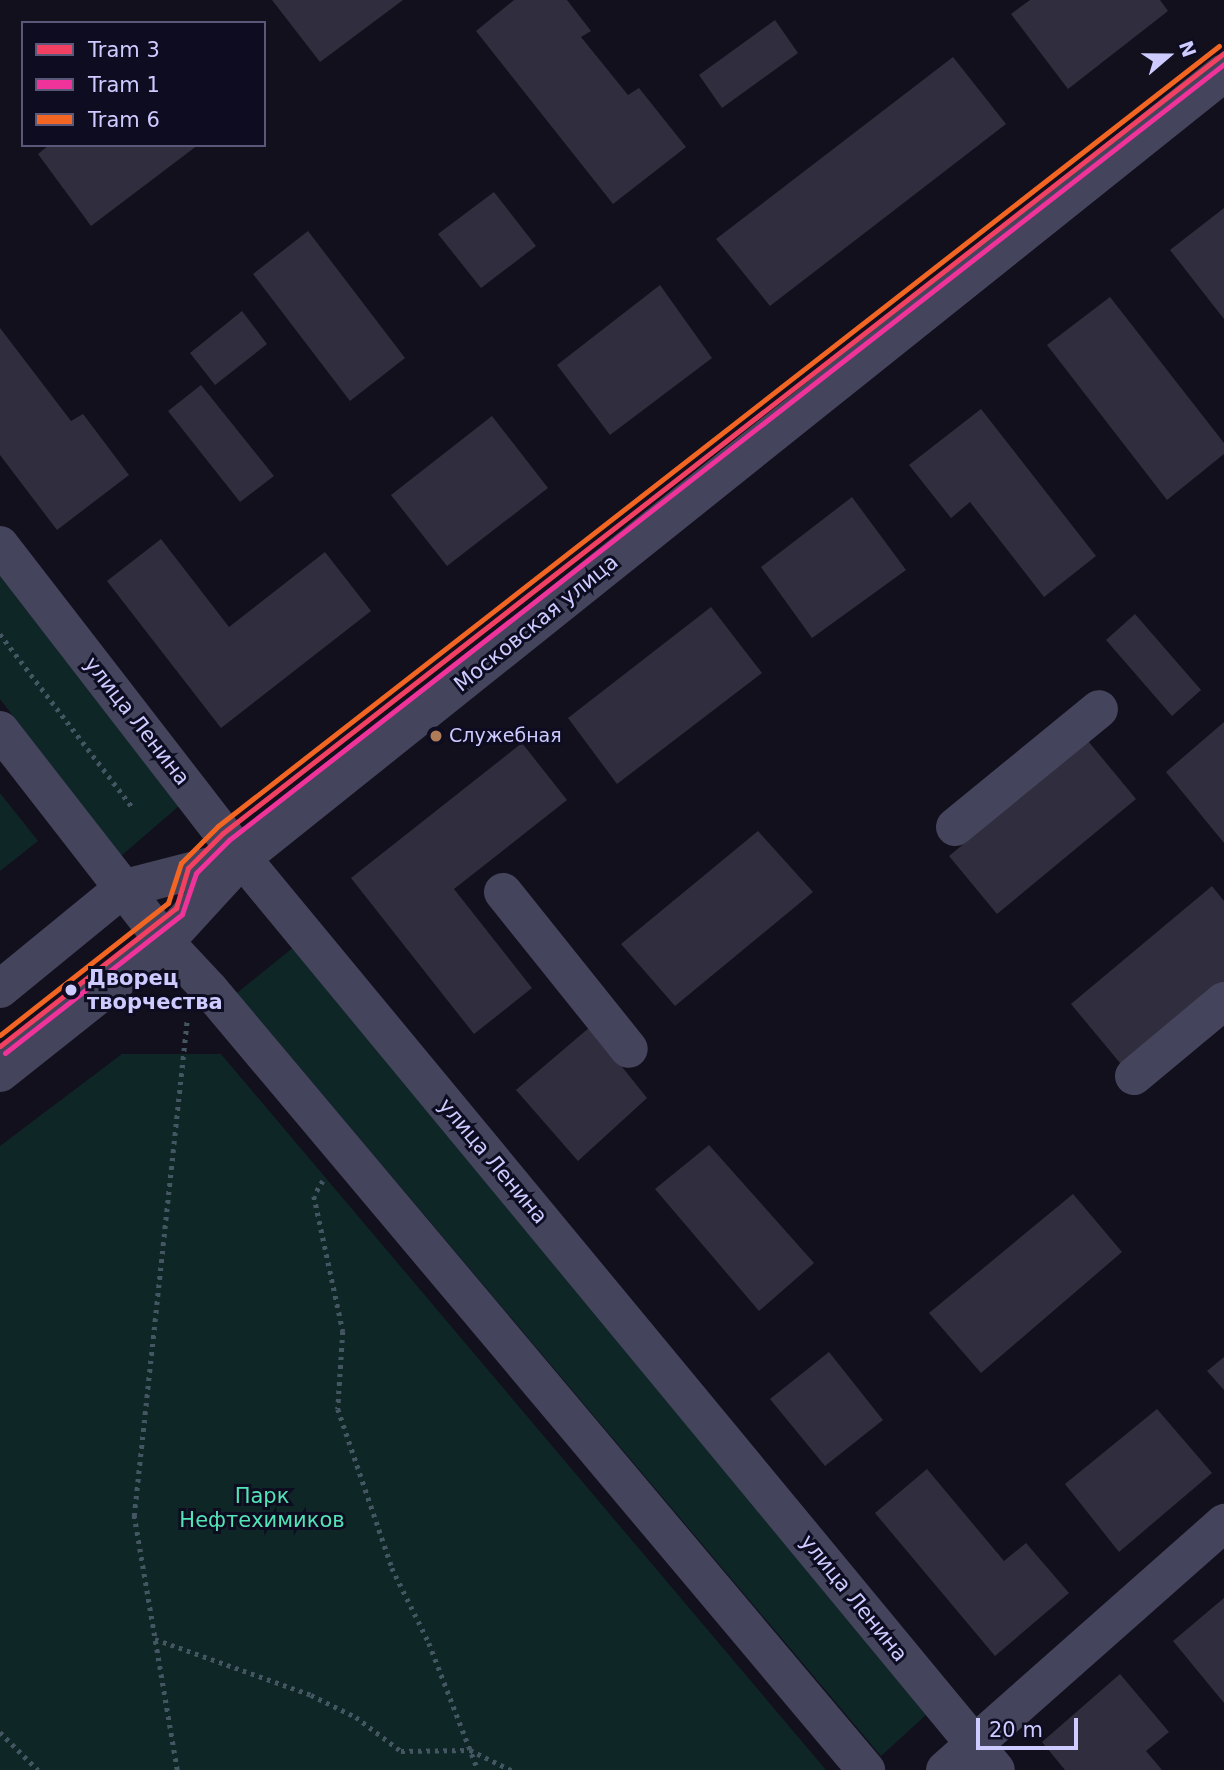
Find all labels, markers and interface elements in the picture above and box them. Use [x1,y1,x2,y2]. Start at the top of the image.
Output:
legend [21,21,266,147]
north arrow [1133,21,1203,91]
text: Tram 3 [88,38,160,62]
text: N [1175,38,1201,60]
text: Tram 1 [88,73,160,97]
text: Tram 6 [88,108,160,132]
street label: Московская улица [449,549,623,697]
street label: улица Ленина [79,652,195,790]
place label: Служебная [449,725,562,747]
marker: Служебная [429,729,443,743]
place label: Дворец творчества [87,965,223,1015]
marker: Дворец творчества [61,980,81,1000]
street label: улица Ленина [433,1093,553,1229]
park label: Парк Нефтехимиков [179,1483,345,1533]
street label: улица Ленина [795,1529,913,1667]
scale bar [979,1704,1080,1748]
text: 20 m [989,1718,1043,1742]

